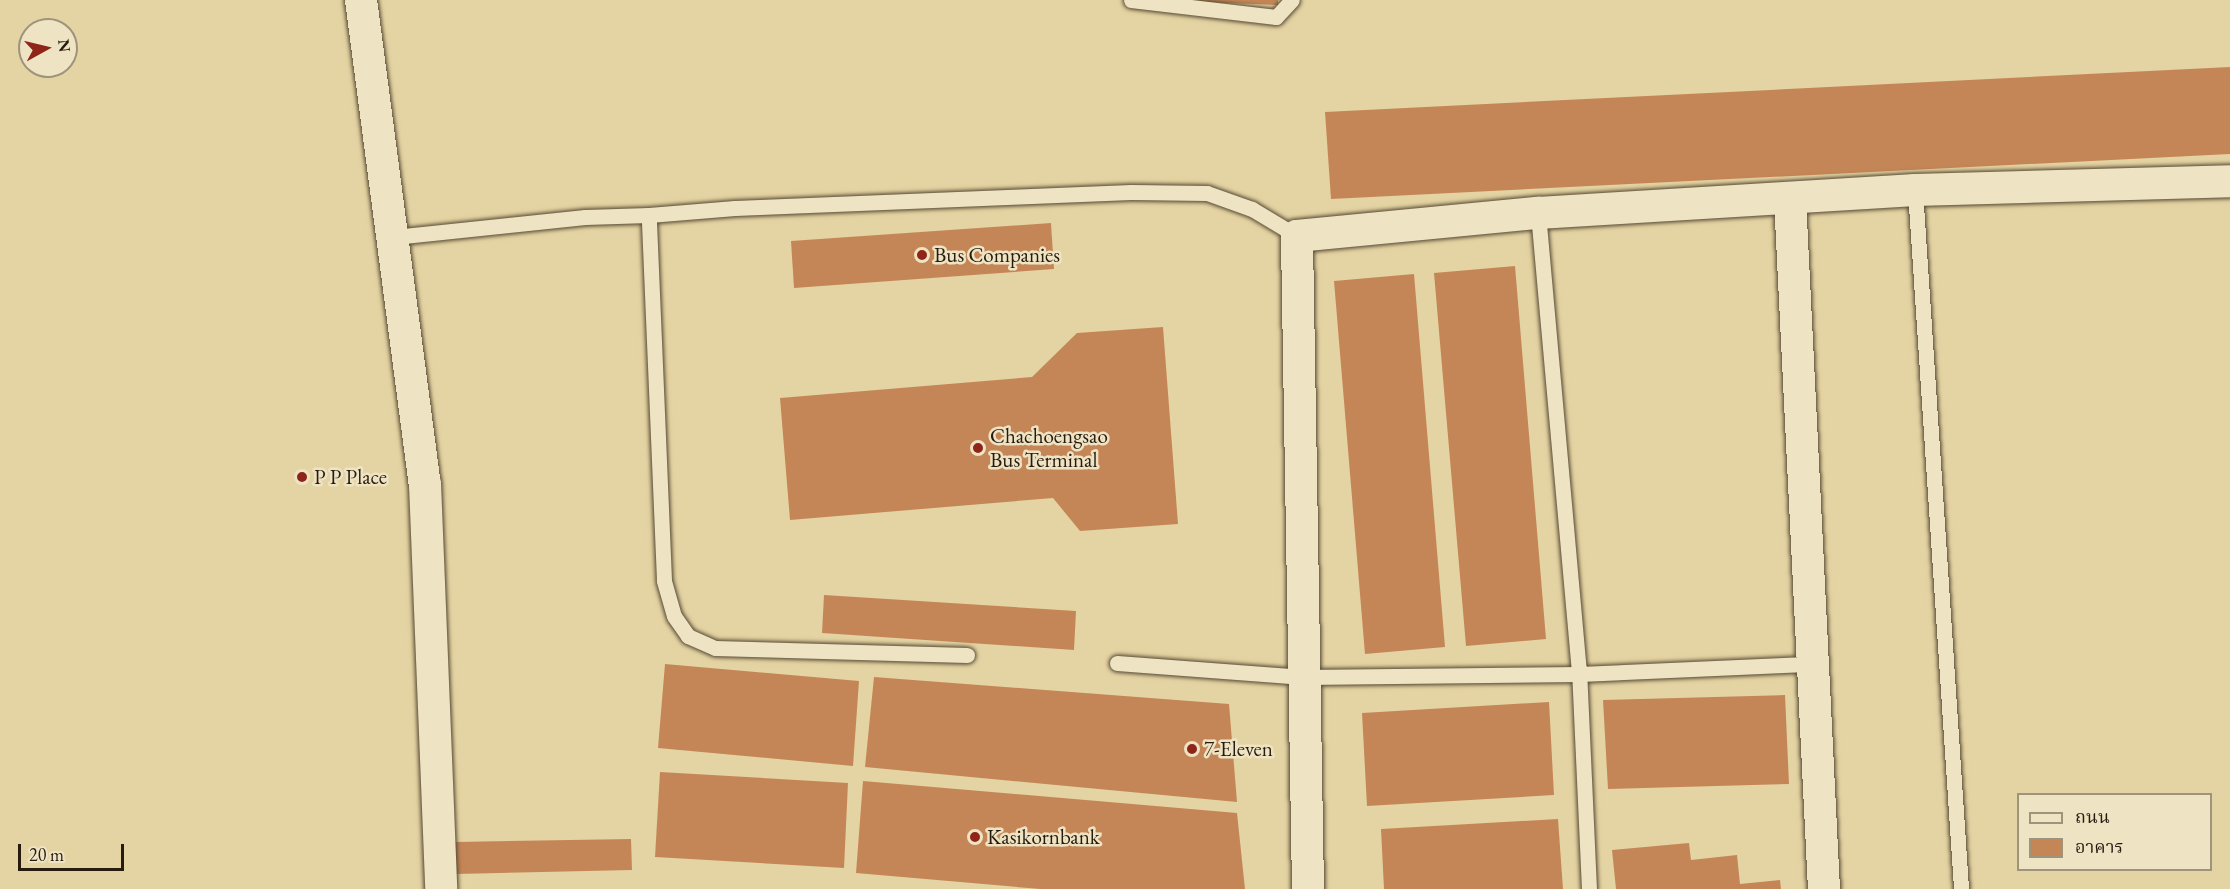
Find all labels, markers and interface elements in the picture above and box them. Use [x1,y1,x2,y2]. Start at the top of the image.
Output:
north arrow [18,18,78,78]
text: N [53,38,76,54]
place label: Bus Companies [934,242,1060,268]
marker: Bus Companies [915,248,929,262]
place label: Chachoengsao Bus Terminal [990,423,1108,473]
marker: Chachoengsao Bus Terminal [971,441,985,455]
place label: P P Place [314,464,387,490]
marker: P P Place [295,470,309,484]
place label: 7-Eleven [1204,736,1273,762]
marker: 7-Eleven [1185,742,1199,756]
legend [2017,793,2212,871]
text: ถนน [2075,805,2110,828]
place label: Kasikornbank [987,824,1100,850]
marker: Kasikornbank [968,830,982,844]
scale bar [21,832,128,870]
text: อาคาร [2075,835,2124,858]
text: 20 m [29,843,64,866]

